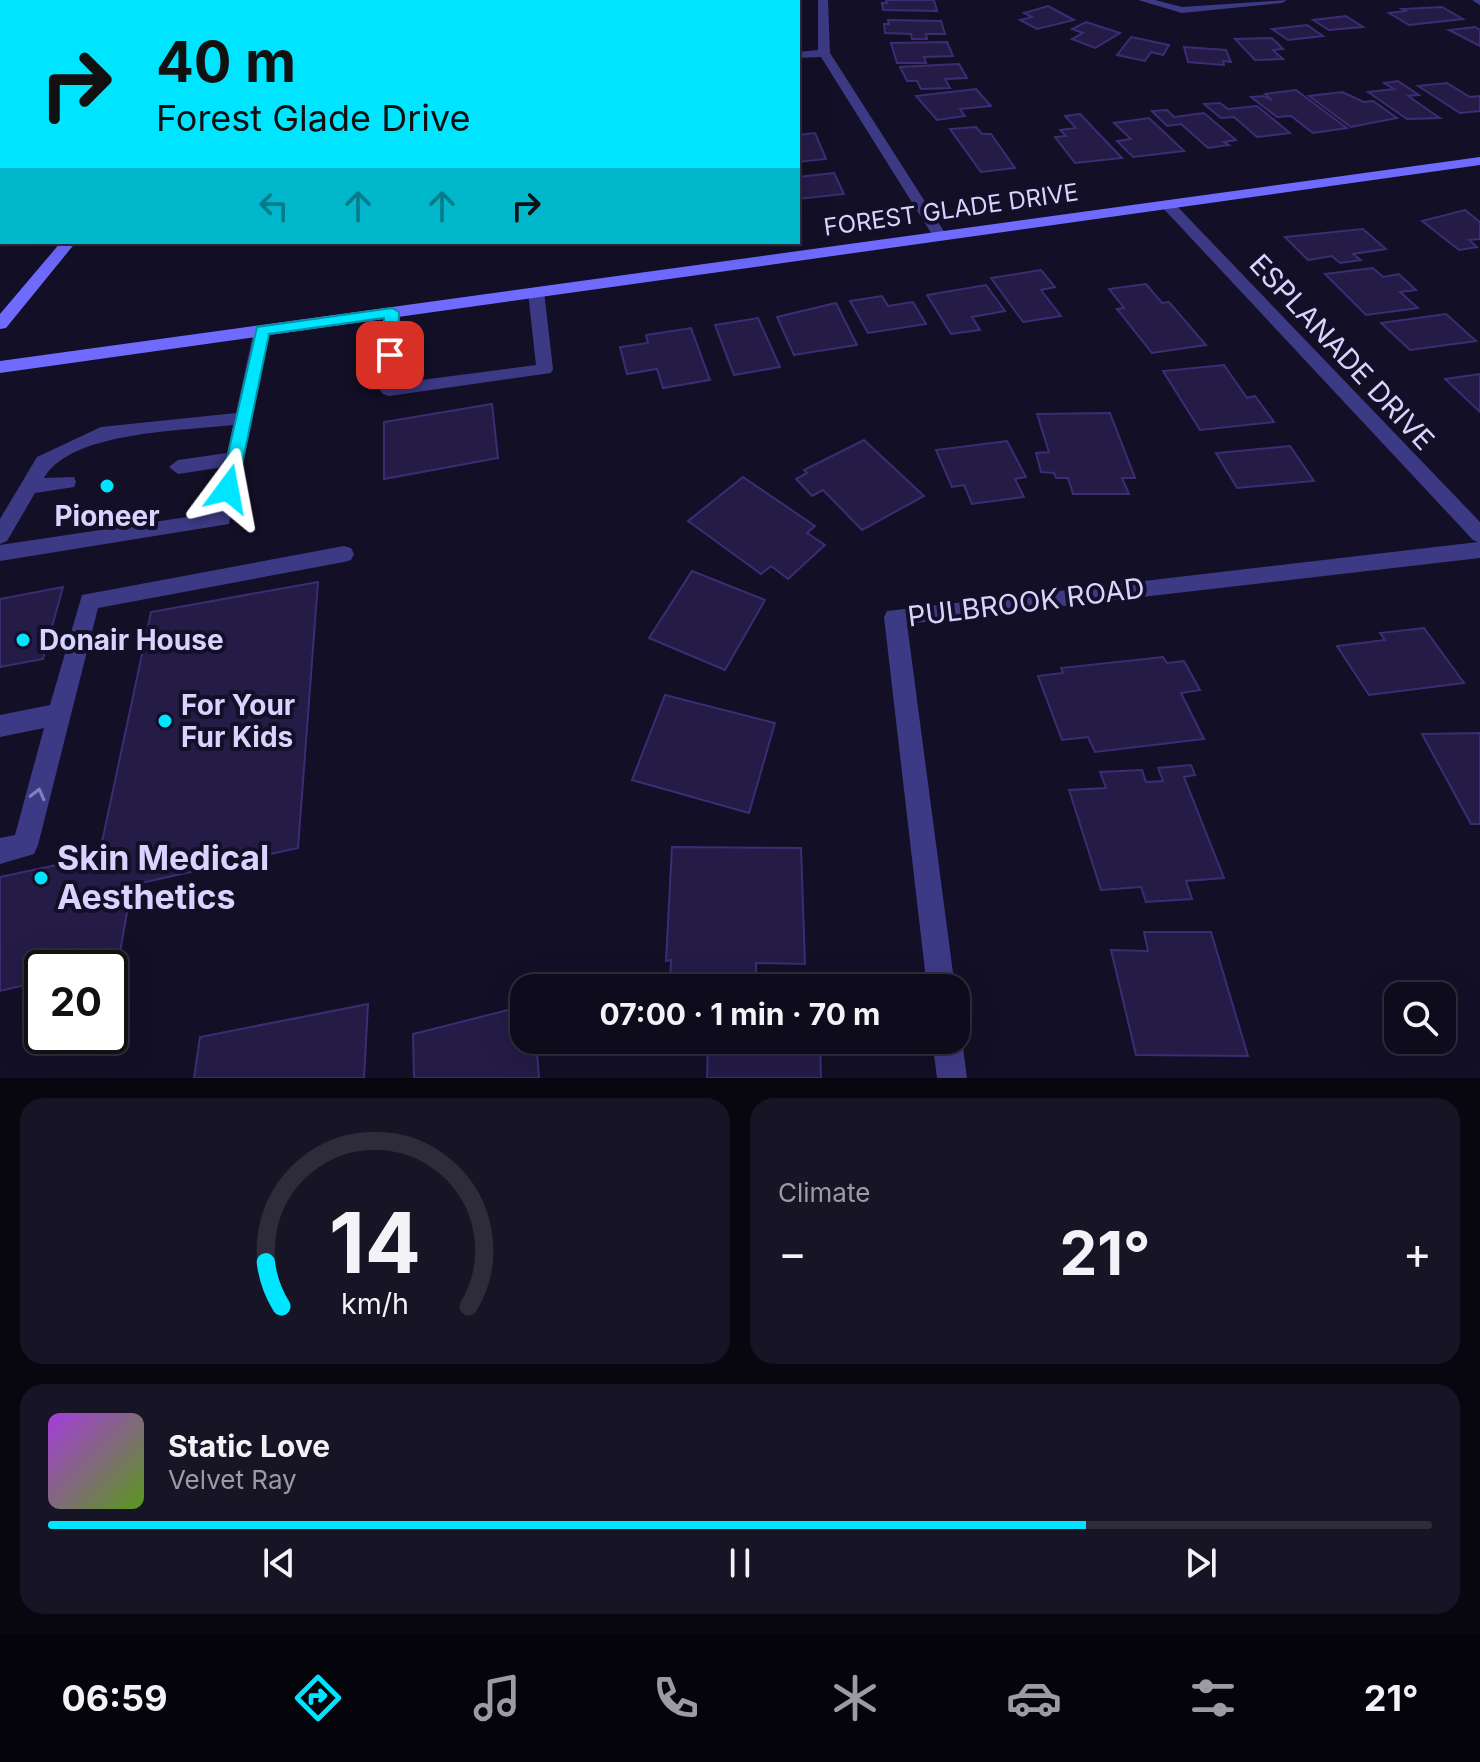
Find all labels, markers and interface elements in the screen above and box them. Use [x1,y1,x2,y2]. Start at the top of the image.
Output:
text: 40 m [156,28,296,96]
icon: right [24,32,128,136]
text: Forest Glade Drive [156,96,471,140]
street label: FOREST GLADE DRIVE [822,177,1080,242]
icon: left [252,184,296,228]
icon: ahead [336,184,380,228]
icon: ahead [420,184,464,228]
icon: right [504,184,548,228]
street label: ESPLANADE DRIVE [1243,247,1441,457]
pin [356,321,424,389]
icon: arrive [368,333,412,377]
position arrow [186,447,270,531]
marker: Pioneer [98,477,116,495]
place label: Pioneer [54,499,160,533]
street label: PULBROOK ROAD [906,571,1146,633]
place label: Donair House [39,623,224,657]
marker: Donair House [14,631,32,649]
place label: For Your Fur Kids [181,688,295,754]
marker: For Your Fur Kids [156,712,174,730]
one-way arrow [29,788,46,802]
place label: Skin Medical Aesthetics [57,837,269,917]
marker: Skin Medical Aesthetics [32,869,50,887]
speed limit sign: 20 [24,950,128,1054]
map controls [1384,982,1456,1054]
button: search [1384,982,1456,1054]
text: 07:00 · 1 min · 70 m [600,996,880,1032]
text: Climate [778,1177,870,1208]
text: 14 [329,1192,421,1293]
text: 21° [1059,1217,1151,1289]
text: − [778,1226,807,1280]
text: + [1403,1226,1432,1280]
text: km/h [341,1286,409,1321]
text: Static Love [168,1428,330,1464]
text: Velvet Ray [168,1464,297,1495]
icon: previous [257,1541,301,1585]
icon: pause [718,1541,762,1585]
icon: next [1179,1541,1223,1585]
icon: directions [290,1670,346,1726]
icon: music [469,1670,525,1726]
icon: phone [648,1670,704,1726]
icon: climate [827,1670,883,1726]
icon: car [1006,1670,1062,1726]
icon: filters [1185,1670,1241,1726]
text: 06:59 [61,1676,168,1720]
text: 21° [1364,1676,1419,1720]

